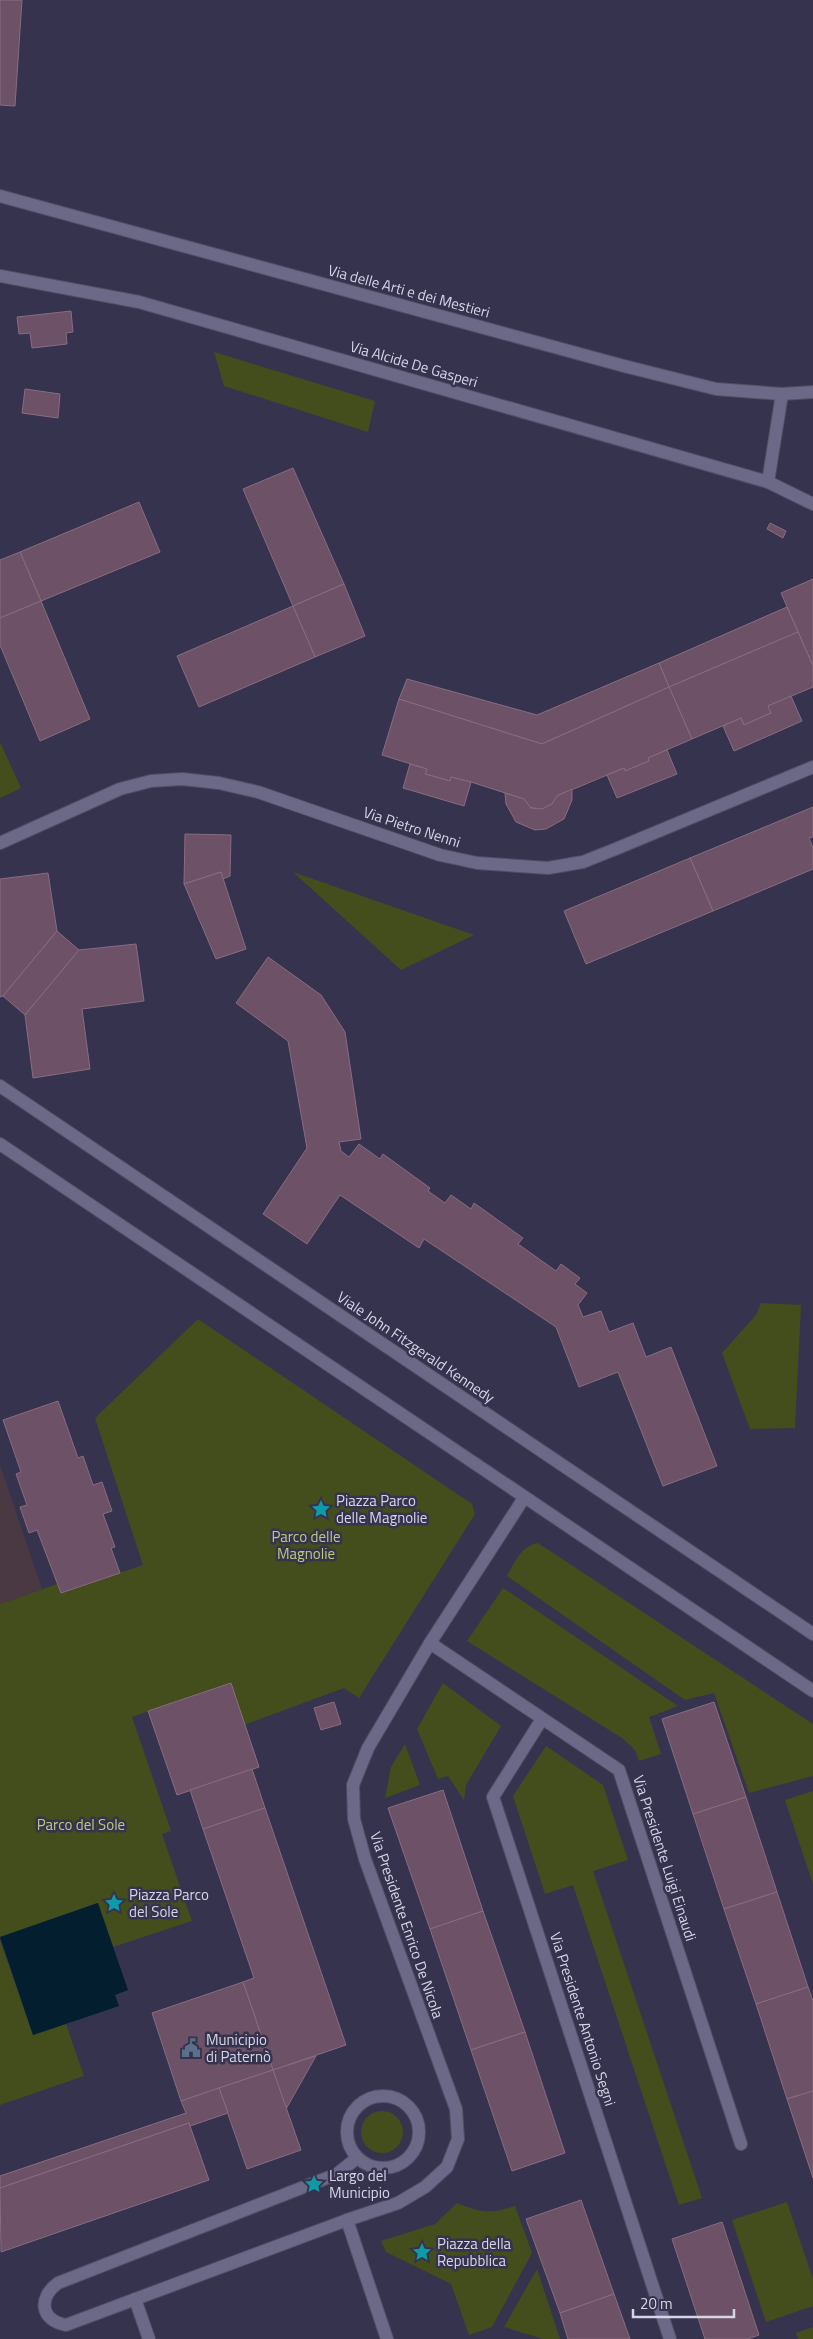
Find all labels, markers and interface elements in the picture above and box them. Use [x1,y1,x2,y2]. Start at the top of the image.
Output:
street label: Via delle Arti e dei Mestieri [325,258,493,324]
street label: Via Alcide De Gasperi [347,335,481,393]
street label: Via Pietro Nenni [360,800,464,854]
street label: Viale John Fitzgerald Kennedy [332,1285,500,1409]
place label: Piazza Parco delle Magnolie [336,1489,427,1529]
place icon: Piazza Parco delle Magnolie [310,1498,332,1520]
park label: Parco delle Magnolie [271,1525,341,1565]
street label: Via Presidente Luigi Einaudi [627,1772,703,1944]
park label: Parco del Sole [37,1813,125,1836]
street label: Via Presidente Enrico De Nicola [364,1829,450,2022]
place label: Piazza Parco del Sole [129,1883,209,1923]
place icon: Piazza Parco del Sole [103,1892,125,1914]
street label: Via Presidente Antonio Segni [544,1929,622,2109]
place label: Municipio di Paternò [206,2028,271,2068]
public building icon: Municipio di Paternò [180,2037,202,2059]
place label: Largo del Municipio [329,2164,390,2204]
place icon: Largo del Municipio [303,2173,325,2195]
place label: Piazza della Repubblica [437,2232,512,2272]
place icon: Piazza della Repubblica [411,2241,433,2263]
scale bar [633,2286,734,2318]
text: 20 m [640,2292,673,2315]

